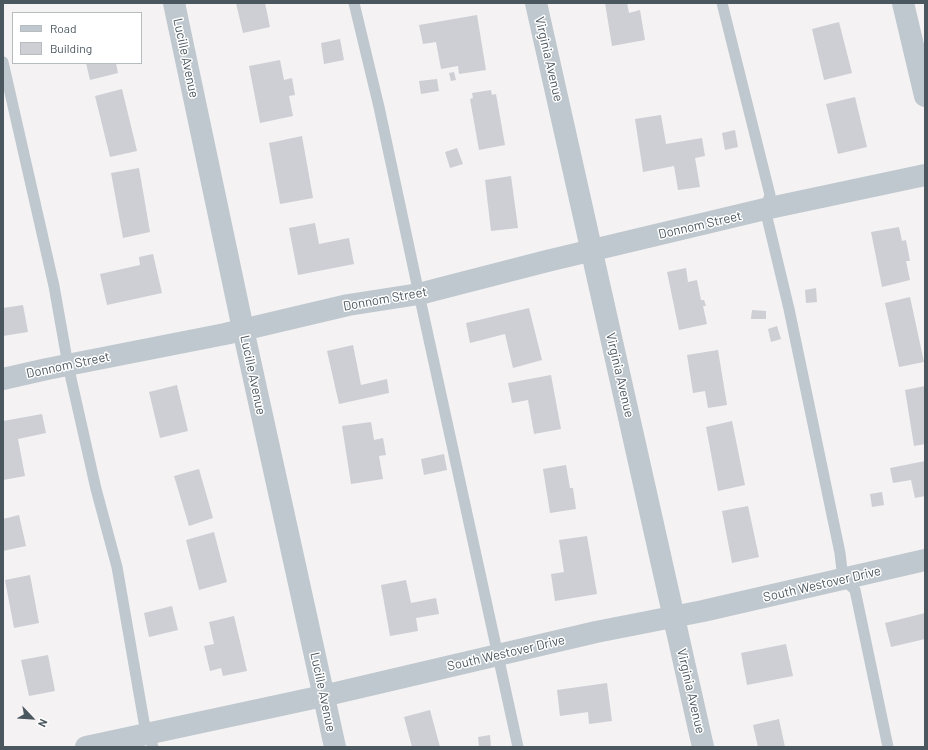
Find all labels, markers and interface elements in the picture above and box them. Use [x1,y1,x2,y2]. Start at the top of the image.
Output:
legend [12,12,142,64]
street label: Virginia Avenue [532,15,566,103]
street label: Lucille Avenue [170,17,202,99]
text: Road [50,21,77,35]
text: Building [50,41,92,55]
street label: Donnom Street [657,208,743,242]
street label: Donnom Street [342,284,428,314]
street label: Virginia Avenue [603,331,637,419]
street label: Lucille Avenue [237,334,269,416]
street label: Donnom Street [25,349,111,381]
street label: South Westover Drive [762,563,882,605]
street label: South Westover Drive [446,632,566,674]
street label: Virginia Avenue [674,647,708,735]
street label: Lucille Avenue [307,651,339,733]
north arrow [12,698,52,738]
text: N [36,717,51,729]

